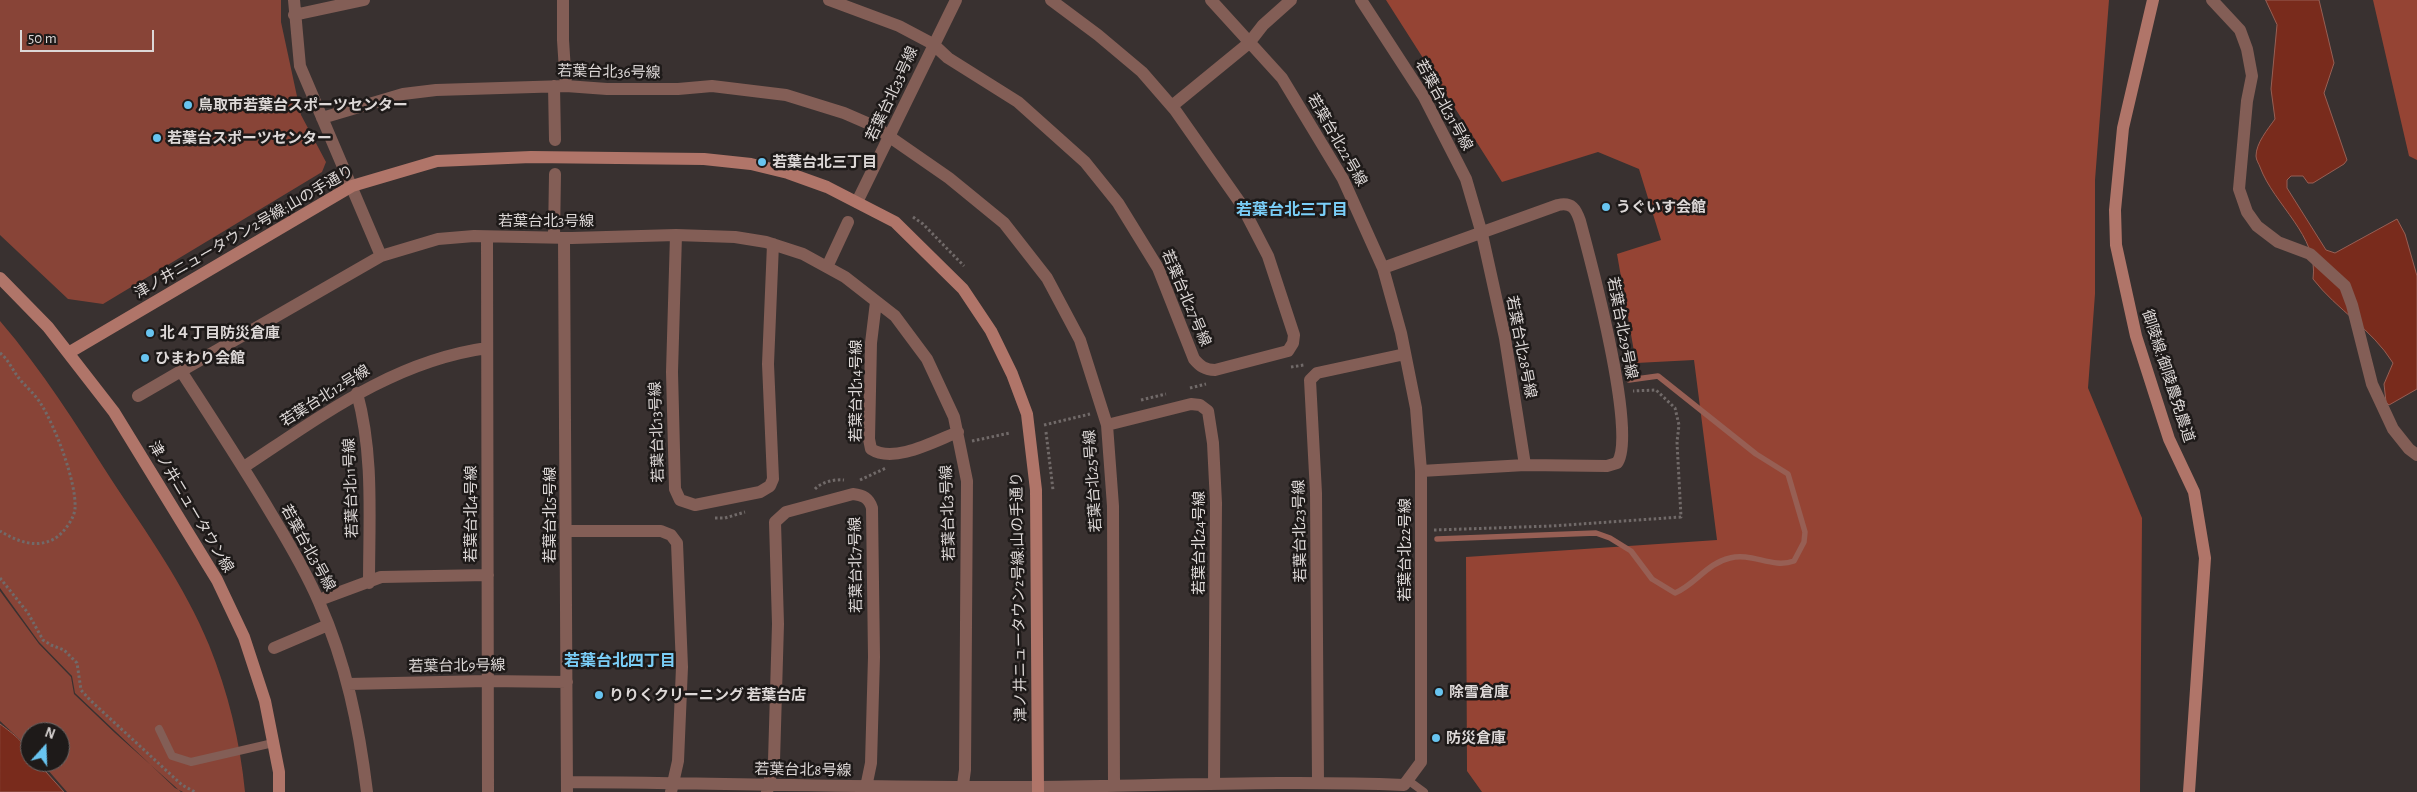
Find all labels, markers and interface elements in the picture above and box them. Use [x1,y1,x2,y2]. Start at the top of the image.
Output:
scale bar [22,20,156,52]
text: 50 m [28,31,57,46]
street label: 若葉台北33号線 [862,44,922,144]
street label: 若葉台北31号線 [1412,56,1476,154]
street label: 若葉台北36号線 [557,62,661,82]
street label: 若葉台北22号線 [1303,91,1371,189]
place label: 鳥取市若葉台スポーツセンター [198,96,408,114]
marker: 鳥取市若葉台スポーツセンター [182,99,194,111]
place label: 若葉台スポーツセンター [167,129,332,147]
marker: 若葉台スポーツセンター [151,132,163,144]
place label: 若葉台北三丁目 [772,153,877,171]
marker: 若葉台北三丁目 [756,156,768,168]
street label: 津ノ井ニュータウン2号線;山の手通り [131,162,357,302]
place label: うぐいす会館 [1616,198,1706,216]
district label: 若葉台北三丁目 [1236,200,1348,220]
marker: うぐいす会館 [1600,201,1612,213]
street label: 若葉台北3号線 [498,212,594,230]
street label: 若葉台北27号線 [1158,247,1214,349]
street label: 若葉台北29号線 [1603,275,1641,381]
street label: 若葉台北28号線 [1502,294,1540,400]
street label: 御陵線;御陵農免農道 [2138,307,2198,445]
place label: 北４丁目防災倉庫 [160,324,280,342]
marker: 北４丁目防災倉庫 [144,327,156,339]
street label: 若葉台北14号線 [847,340,865,442]
place label: ひまわり会館 [155,349,245,367]
marker: ひまわり会館 [139,352,151,364]
street label: 若葉台北12号線 [277,361,373,431]
street label: 若葉台北13号線 [646,381,668,483]
street label: 若葉台北25号線 [1080,429,1106,533]
street label: 津ノ井ニュータウン線 [145,438,237,576]
street label: 若葉台北11号線 [340,438,362,538]
street label: 若葉台北4号線 [462,465,480,563]
street label: 若葉台北3号線 [937,465,959,561]
street label: 若葉台北5号線 [541,467,559,563]
street label: 津ノ井ニュータウン2号線;山の手通り [1008,472,1030,722]
street label: 若葉台北23号線 [1290,479,1310,583]
street label: 若葉台北24号線 [1190,491,1208,595]
street label: 若葉台北22号線 [1396,498,1414,602]
street label: 若葉台北3号線 [277,502,339,594]
street label: 若葉台北7号線 [846,517,866,613]
district label: 若葉台北四丁目 [564,651,676,671]
street label: 若葉台北9号線 [408,656,506,676]
place label: 除雪倉庫 [1449,683,1509,701]
place label: りりくクリーニング 若葉台店 [609,686,806,704]
marker: 除雪倉庫 [1433,686,1445,698]
marker: りりくクリーニング 若葉台店 [593,689,605,701]
north arrow [20,722,70,772]
text: N [43,726,57,742]
place label: 防災倉庫 [1446,729,1506,747]
marker: 防災倉庫 [1430,732,1442,744]
street label: 若葉台北8号線 [754,760,852,780]

